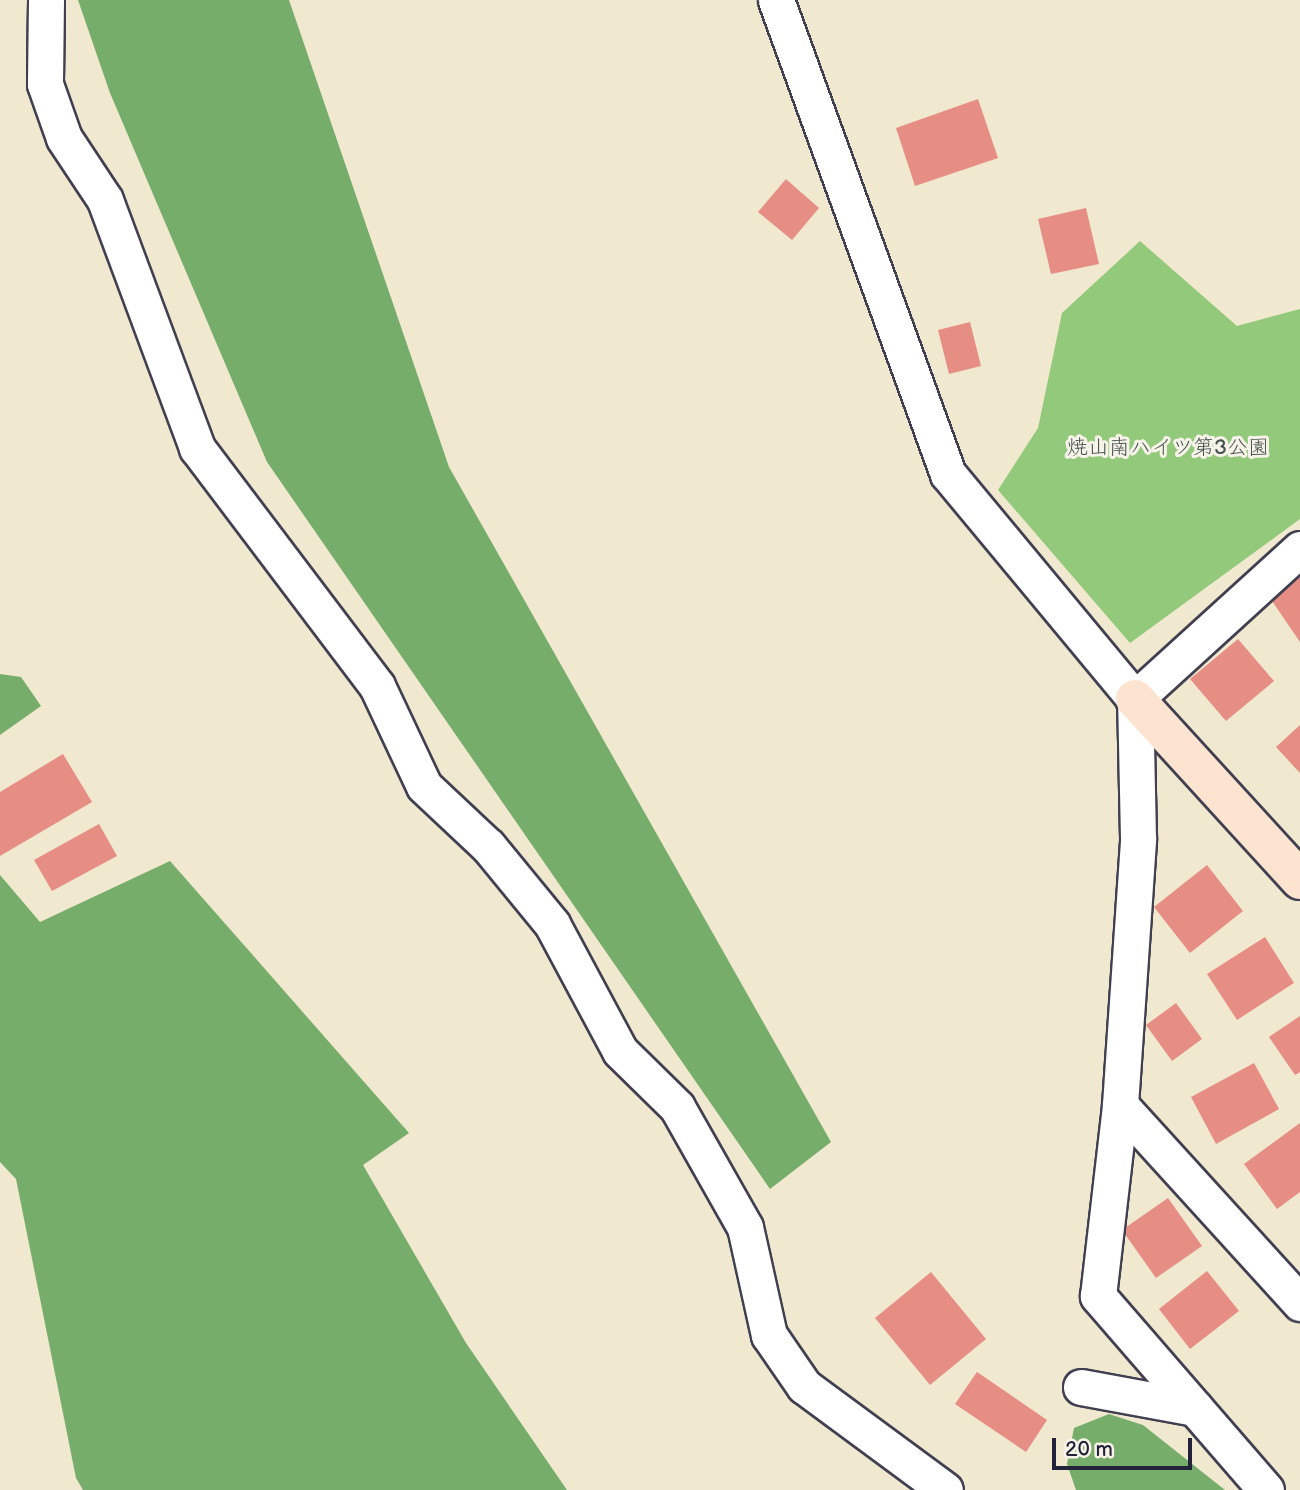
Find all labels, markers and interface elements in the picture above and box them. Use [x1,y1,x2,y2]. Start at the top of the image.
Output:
park label: 焼山南ハイツ第3公園 [1067,435,1269,461]
scale bar [1055,1424,1195,1468]
text: 20 m [1065,1437,1113,1462]

